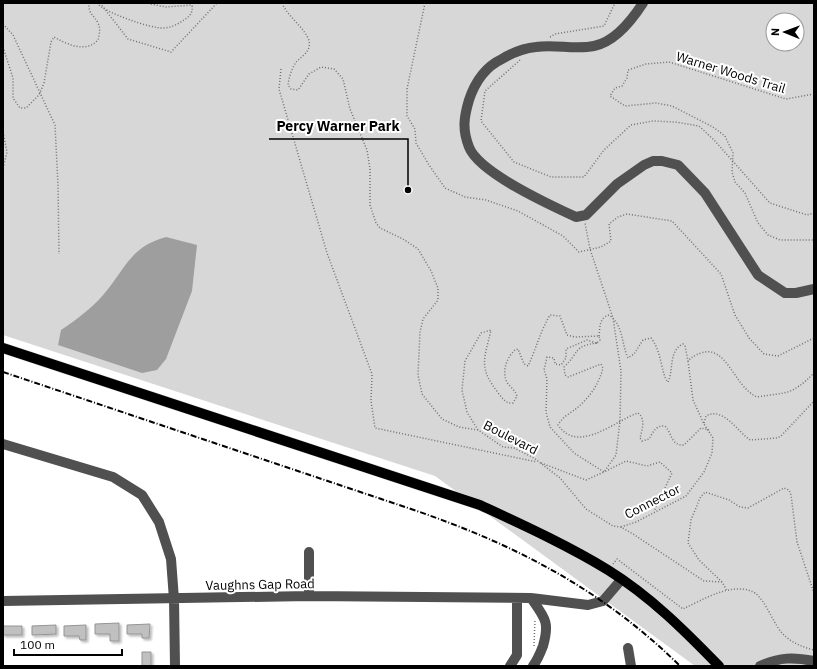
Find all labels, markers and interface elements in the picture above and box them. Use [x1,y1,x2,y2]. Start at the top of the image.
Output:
north arrow [765,12,805,52]
text: N [768,28,782,36]
street label: Warner Woods Trail [674,48,788,97]
callout: Percy Warner Park [269,113,408,139]
text: Percy Warner Park [276,117,400,135]
street label: Boulevard [481,416,541,458]
street label: Connector [621,480,683,523]
street label: Vaughns Gap Road [205,575,315,594]
scale bar [14,631,122,657]
text: 100 m [20,637,55,652]

